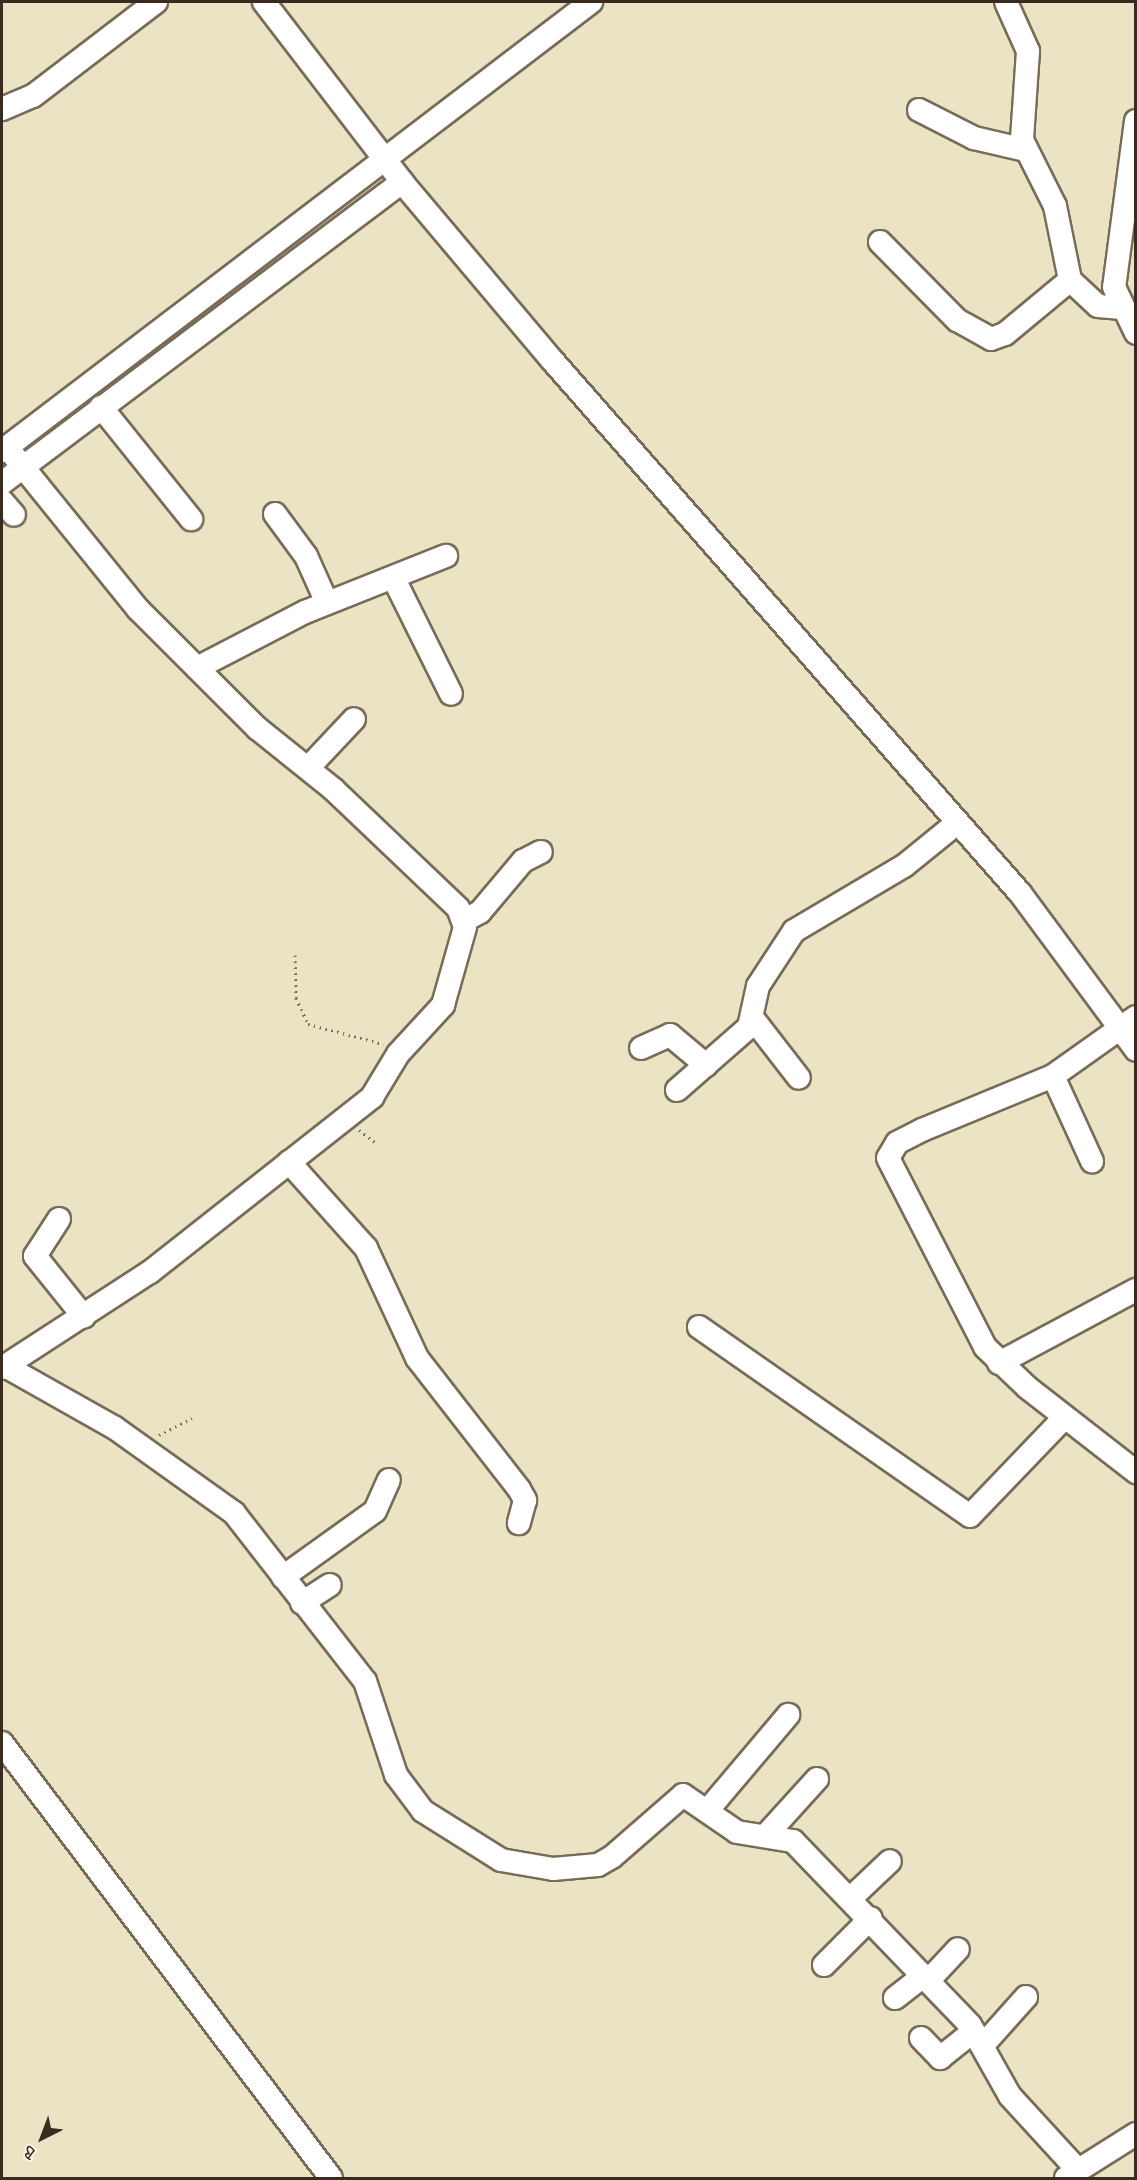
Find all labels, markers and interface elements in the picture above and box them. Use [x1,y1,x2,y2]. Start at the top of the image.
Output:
north arrow [12,2108,72,2168]
text: B [18,2139,42,2164]

